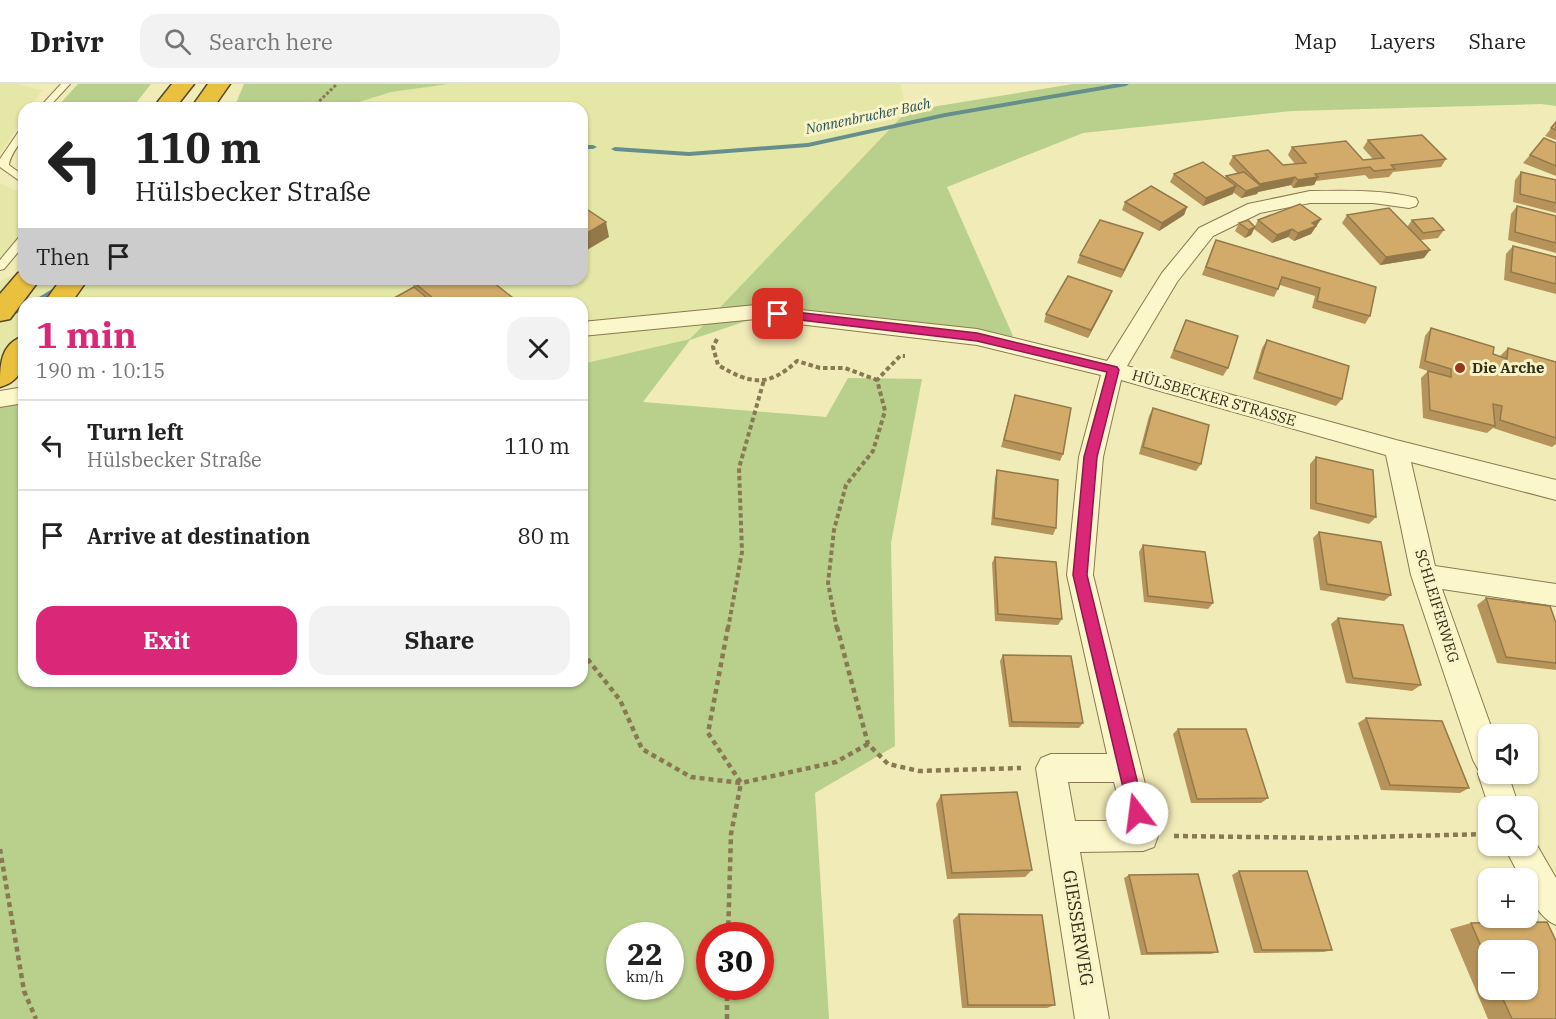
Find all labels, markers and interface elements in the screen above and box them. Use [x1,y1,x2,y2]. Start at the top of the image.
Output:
search box [140,14,560,68]
text: Drivr [30,23,104,60]
icon: search [161,25,194,58]
text: Search here [209,27,333,56]
text: Map [1294,27,1337,55]
text: Layers [1370,27,1436,55]
text: Share [1469,27,1526,55]
water label: Nonnenbrucher Bach [803,94,932,138]
text: 110 m [135,120,261,175]
icon: left [36,126,114,204]
text: Hülsbecker Straße [135,173,371,208]
icon: arrive [102,240,135,273]
text: Then [36,242,90,271]
pin [752,288,803,339]
icon: arrive [761,297,794,330]
text: 1 min [36,311,137,358]
button: close [507,317,570,380]
text: 190 m · 10:15 [36,357,165,384]
place label: Die Arche [1472,358,1544,377]
marker: Die Arche [1453,361,1467,375]
street label: HÜLSBECKER STRASSE [1130,365,1298,430]
text: Turn left [87,417,183,446]
icon: left [36,429,69,462]
text: 110 m [504,431,570,460]
text: Hülsbecker Straße [87,446,262,473]
icon: arrive [36,519,69,552]
text: Arrive at destination [87,521,310,550]
text: 80 m [518,521,570,550]
street label: SCHLEIFERWEG [1411,547,1464,665]
button: Exit [36,606,297,675]
button: Share [309,606,570,675]
map controls [1478,724,1538,1000]
button: sound [1478,724,1538,784]
position arrow [1105,781,1169,845]
button: search [1478,796,1538,856]
street label: GIESSERWEG [1058,868,1099,988]
button: + [1478,868,1538,928]
speed limit sign: 30 [696,922,774,1000]
text: 22 [627,934,663,973]
button: − [1478,940,1538,1000]
text: km/h [626,967,664,986]

